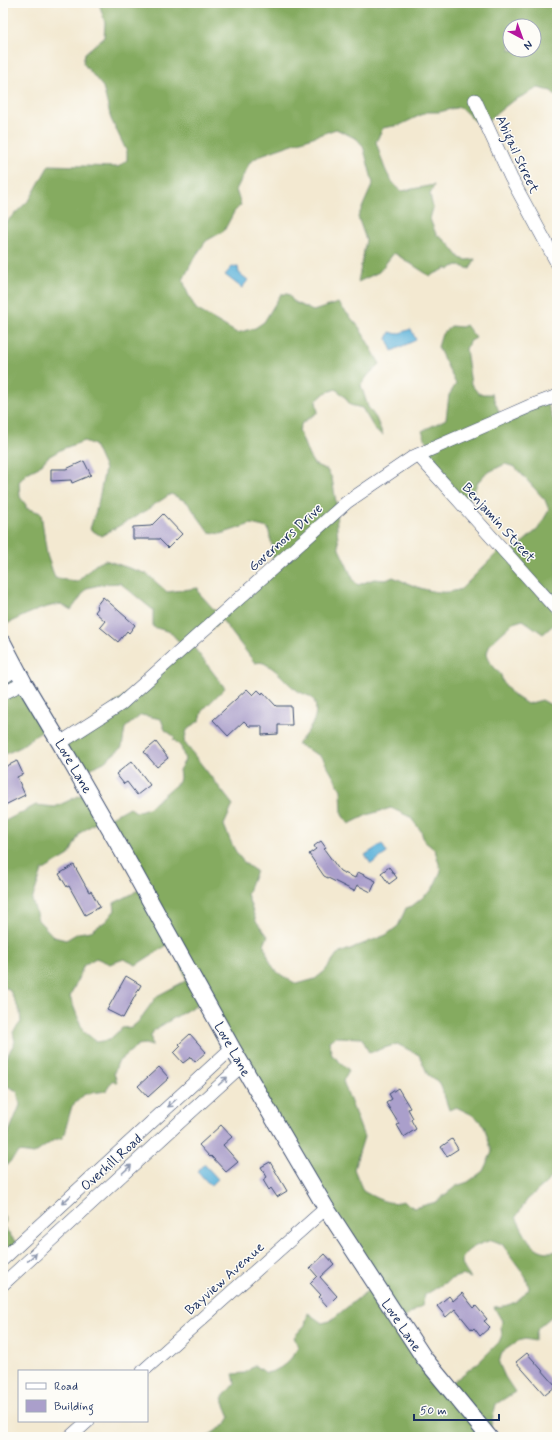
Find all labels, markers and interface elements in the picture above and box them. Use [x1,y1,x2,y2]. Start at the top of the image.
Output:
north arrow [502,18,542,58]
text: N [521,37,535,52]
street label: Abigail Street [489,113,543,198]
street label: Benjamin Street [458,479,539,567]
street label: Governors Drive [245,500,327,576]
street label: Love Lane [50,736,96,797]
street label: Love Lane [210,1019,255,1080]
one-way arrow [218,1077,229,1086]
one-way arrow [167,1098,177,1108]
street label: Overhill Road [77,1130,146,1195]
one-way arrow [122,1164,132,1174]
one-way arrow [61,1196,71,1205]
street label: Bayview Avenue [181,1238,268,1319]
one-way arrow [26,1253,36,1262]
street label: Love Lane [377,1296,426,1356]
legend [18,1370,148,1422]
text: Road [54,1379,78,1395]
scale bar [414,1396,499,1422]
text: Building [54,1399,94,1416]
text: 50 m [420,1403,447,1419]

